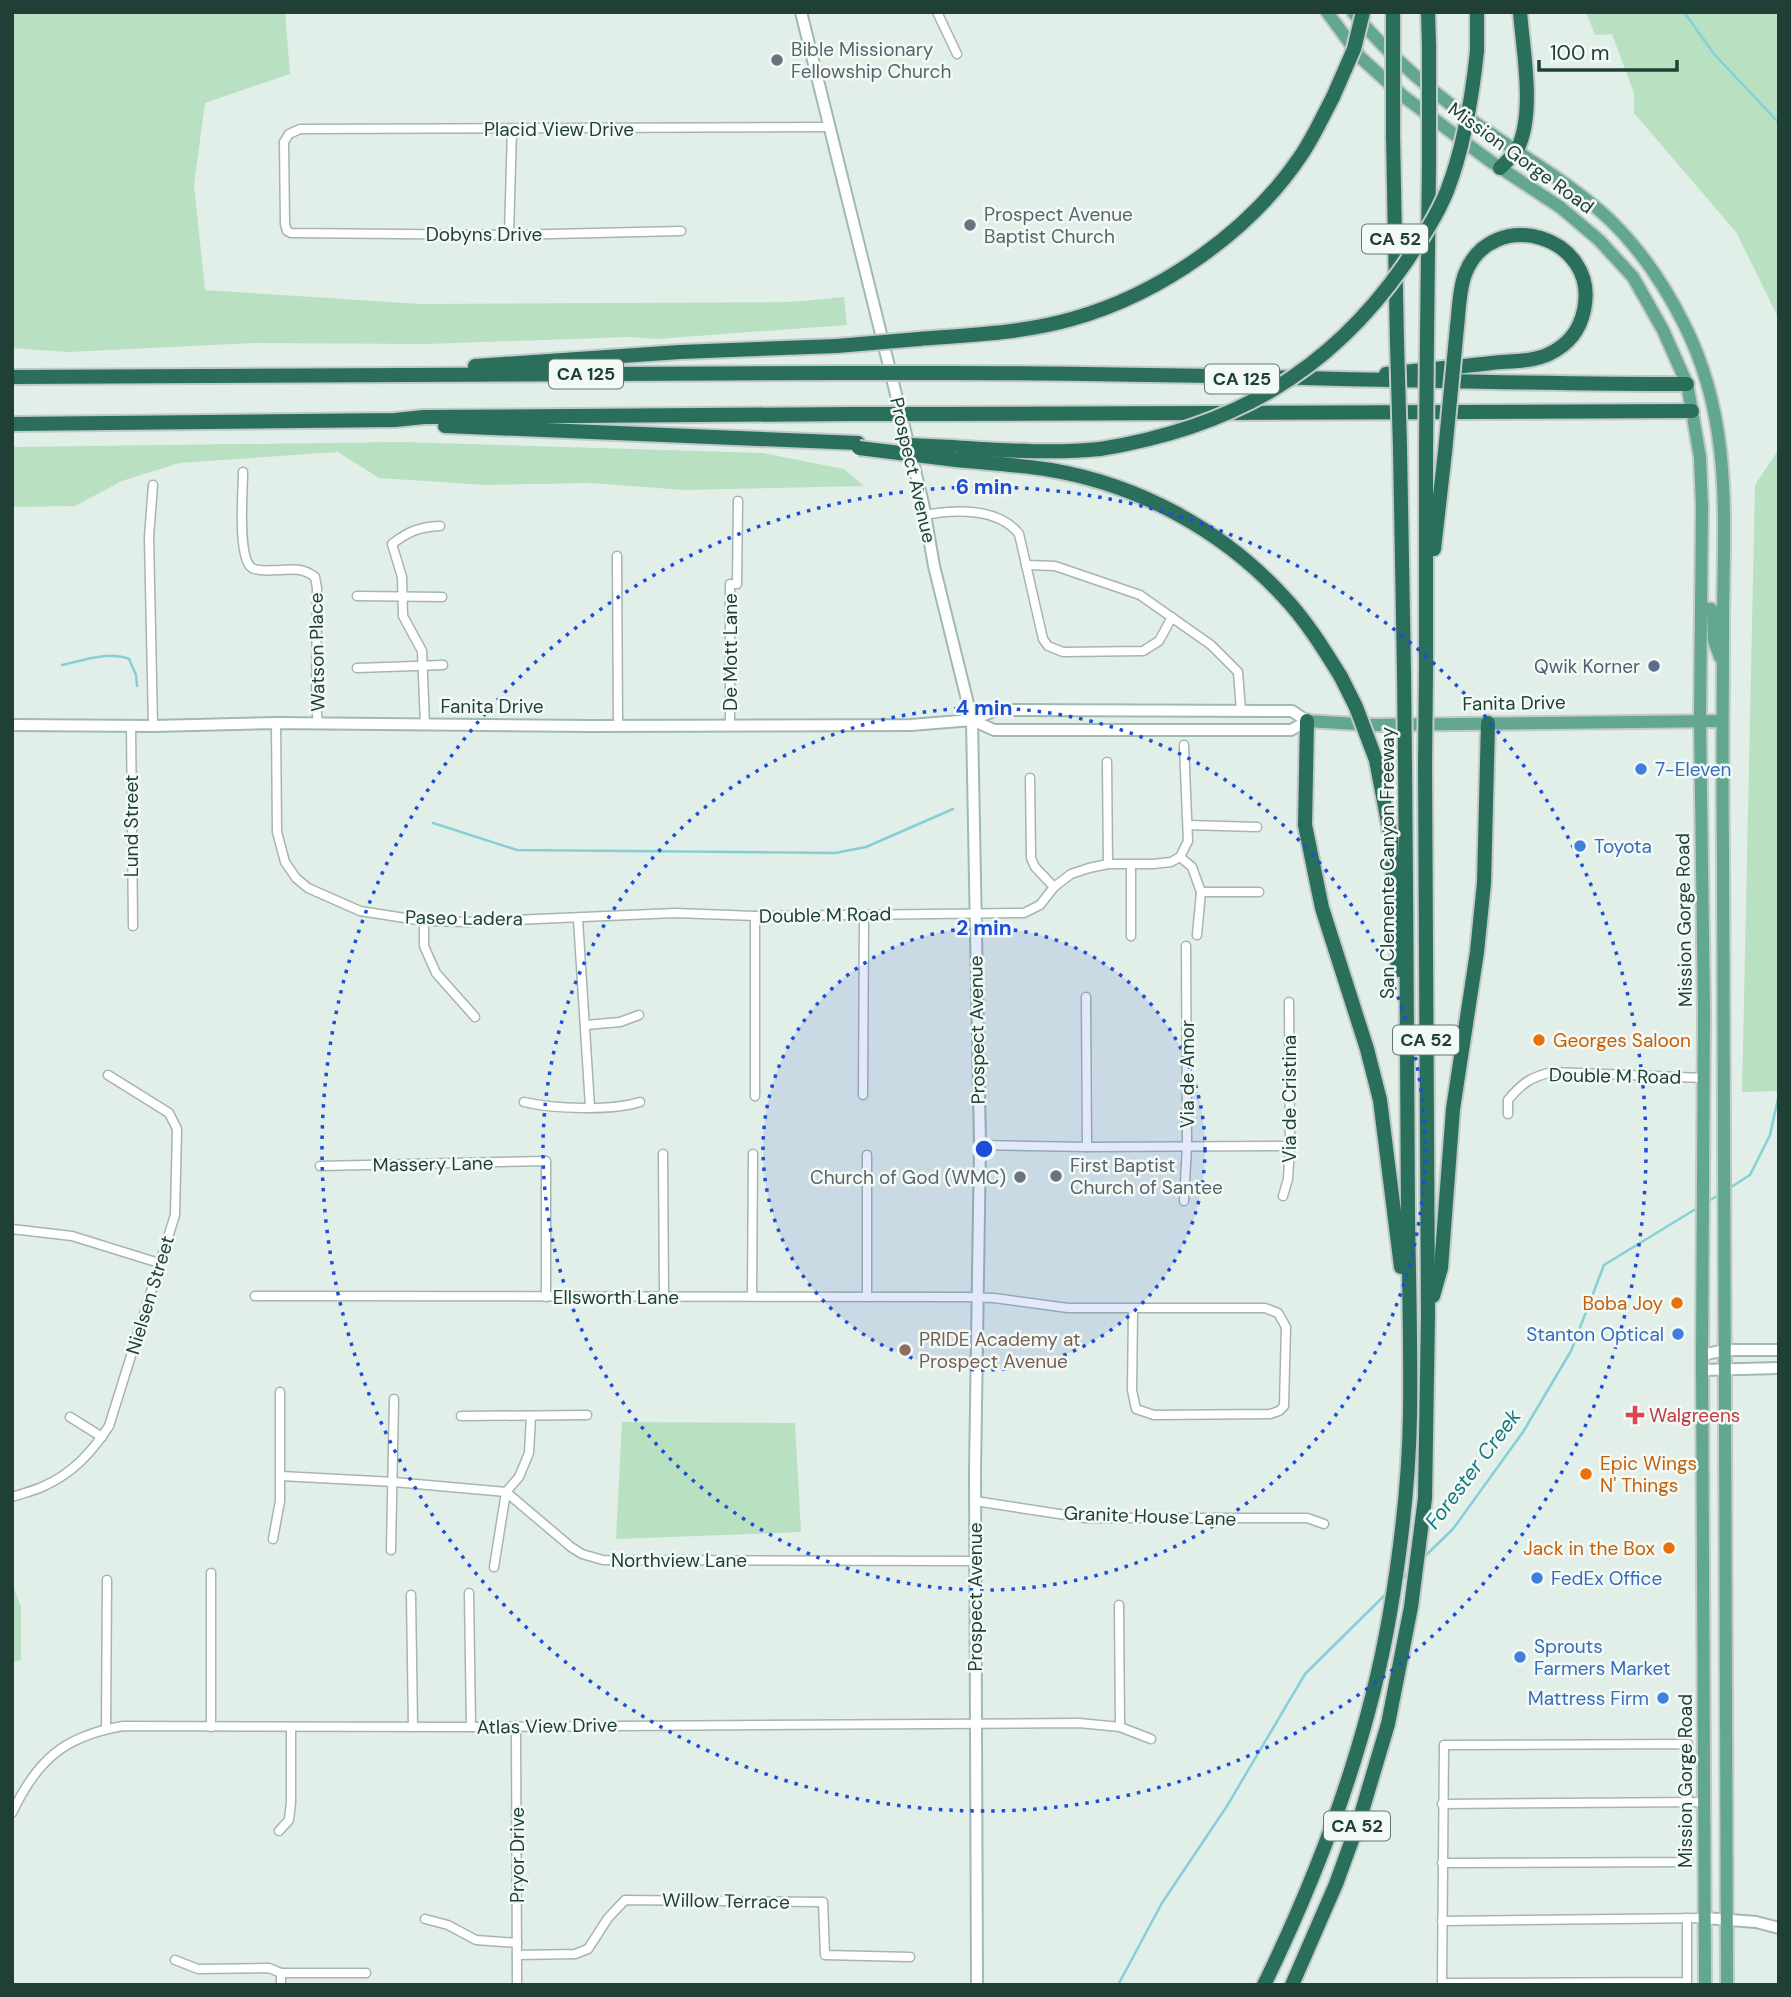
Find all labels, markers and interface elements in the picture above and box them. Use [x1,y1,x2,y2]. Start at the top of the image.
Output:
scale bar [1539,28,1677,72]
place label: Bible Missionary Fellowship Church [791,37,951,84]
text: 100 m [1550,39,1610,67]
marker: Bible Missionary Fellowship Church [769,52,785,68]
street label: Mission Gorge Road [1443,97,1599,219]
street label: Placid View Drive [484,117,634,142]
place label: Prospect Avenue Baptist Church [984,202,1133,249]
marker: Prospect Avenue Baptist Church [962,217,978,233]
street label: Dobyns Drive [426,222,542,247]
road number: CA 52 [1362,225,1428,254]
road number: CA 125 [549,360,623,388]
road number: CA 125 [1205,365,1279,394]
street label: Prospect Avenue [884,395,942,545]
text: 6 min [956,473,1012,501]
street label: Watson Place [303,592,331,712]
street label: De Mott Lane [718,593,743,711]
place label: Qwik Korner [1534,654,1640,679]
marker: Qwik Korner [1646,658,1662,674]
street label: Fanita Drive [1462,690,1566,716]
street label: Fanita Drive [440,694,544,719]
text: 4 min [955,694,1013,722]
street label: San Clemente Canyon Freeway [1375,727,1400,999]
place label: 7-Eleven [1655,757,1731,782]
marker: 7-Eleven [1633,761,1649,777]
street label: Lund Street [119,775,144,877]
street label: Mission Gorge Road [1670,833,1698,1007]
place label: Toyota [1594,834,1652,859]
marker: Toyota [1572,838,1588,854]
street label: Double M Road [759,901,891,929]
street label: Paseo Ladera [405,904,523,932]
text: 2 min [956,914,1012,942]
street label: Prospect Avenue [963,955,991,1105]
street label: Via de Amor [1175,1020,1200,1128]
road number: CA 52 [1393,1026,1459,1055]
place label: Georges Saloon [1553,1028,1691,1053]
marker: Georges Saloon [1531,1032,1547,1048]
street label: Via de Cristina [1277,1035,1302,1163]
street label: Double M Road [1549,1062,1681,1090]
centre of rings [972,1137,996,1161]
street label: Massery Lane [372,1150,494,1178]
place label: First Baptist Church of Santee [1070,1153,1223,1200]
place label: Church of God (WMC) [810,1165,1006,1190]
marker: First Baptist Church of Santee [1048,1168,1064,1184]
marker: Church of God (WMC) [1012,1169,1028,1185]
street label: Nielsen Street [120,1233,180,1357]
street label: Ellsworth Lane [553,1285,679,1310]
place label: Boba Joy [1582,1291,1663,1316]
marker: Boba Joy [1669,1295,1685,1311]
place label: Stanton Optical [1526,1322,1664,1347]
marker: Stanton Optical [1670,1326,1686,1342]
place label: PRIDE Academy at Prospect Avenue [919,1327,1080,1374]
marker: PRIDE Academy at Prospect Avenue [897,1342,913,1358]
water label: Forester Creek [1419,1403,1528,1535]
place label: Walgreens [1649,1403,1740,1428]
marker: Walgreens [1627,1407,1643,1423]
place label: Epic Wings N' Things [1600,1451,1697,1498]
marker: Epic Wings N' Things [1578,1466,1594,1482]
street label: Granite House Lane [1063,1500,1237,1532]
street label: Prospect Avenue [963,1523,988,1671]
place label: Jack in the Box [1523,1536,1656,1561]
marker: Jack in the Box [1661,1540,1677,1556]
street label: Northview Lane [611,1548,747,1573]
place label: FedEx Office [1551,1566,1662,1591]
marker: FedEx Office [1529,1570,1545,1586]
place label: Sprouts Farmers Market [1534,1634,1670,1681]
marker: Sprouts Farmers Market [1512,1649,1528,1665]
place label: Mattress Firm [1528,1686,1649,1711]
marker: Mattress Firm [1655,1690,1671,1706]
street label: Mission Gorge Road [1673,1694,1698,1868]
street label: Atlas View Drive [476,1712,618,1740]
street label: Pryor Drive [505,1807,530,1903]
road number: CA 52 [1324,1812,1390,1840]
street label: Willow Terrace [662,1887,790,1915]

